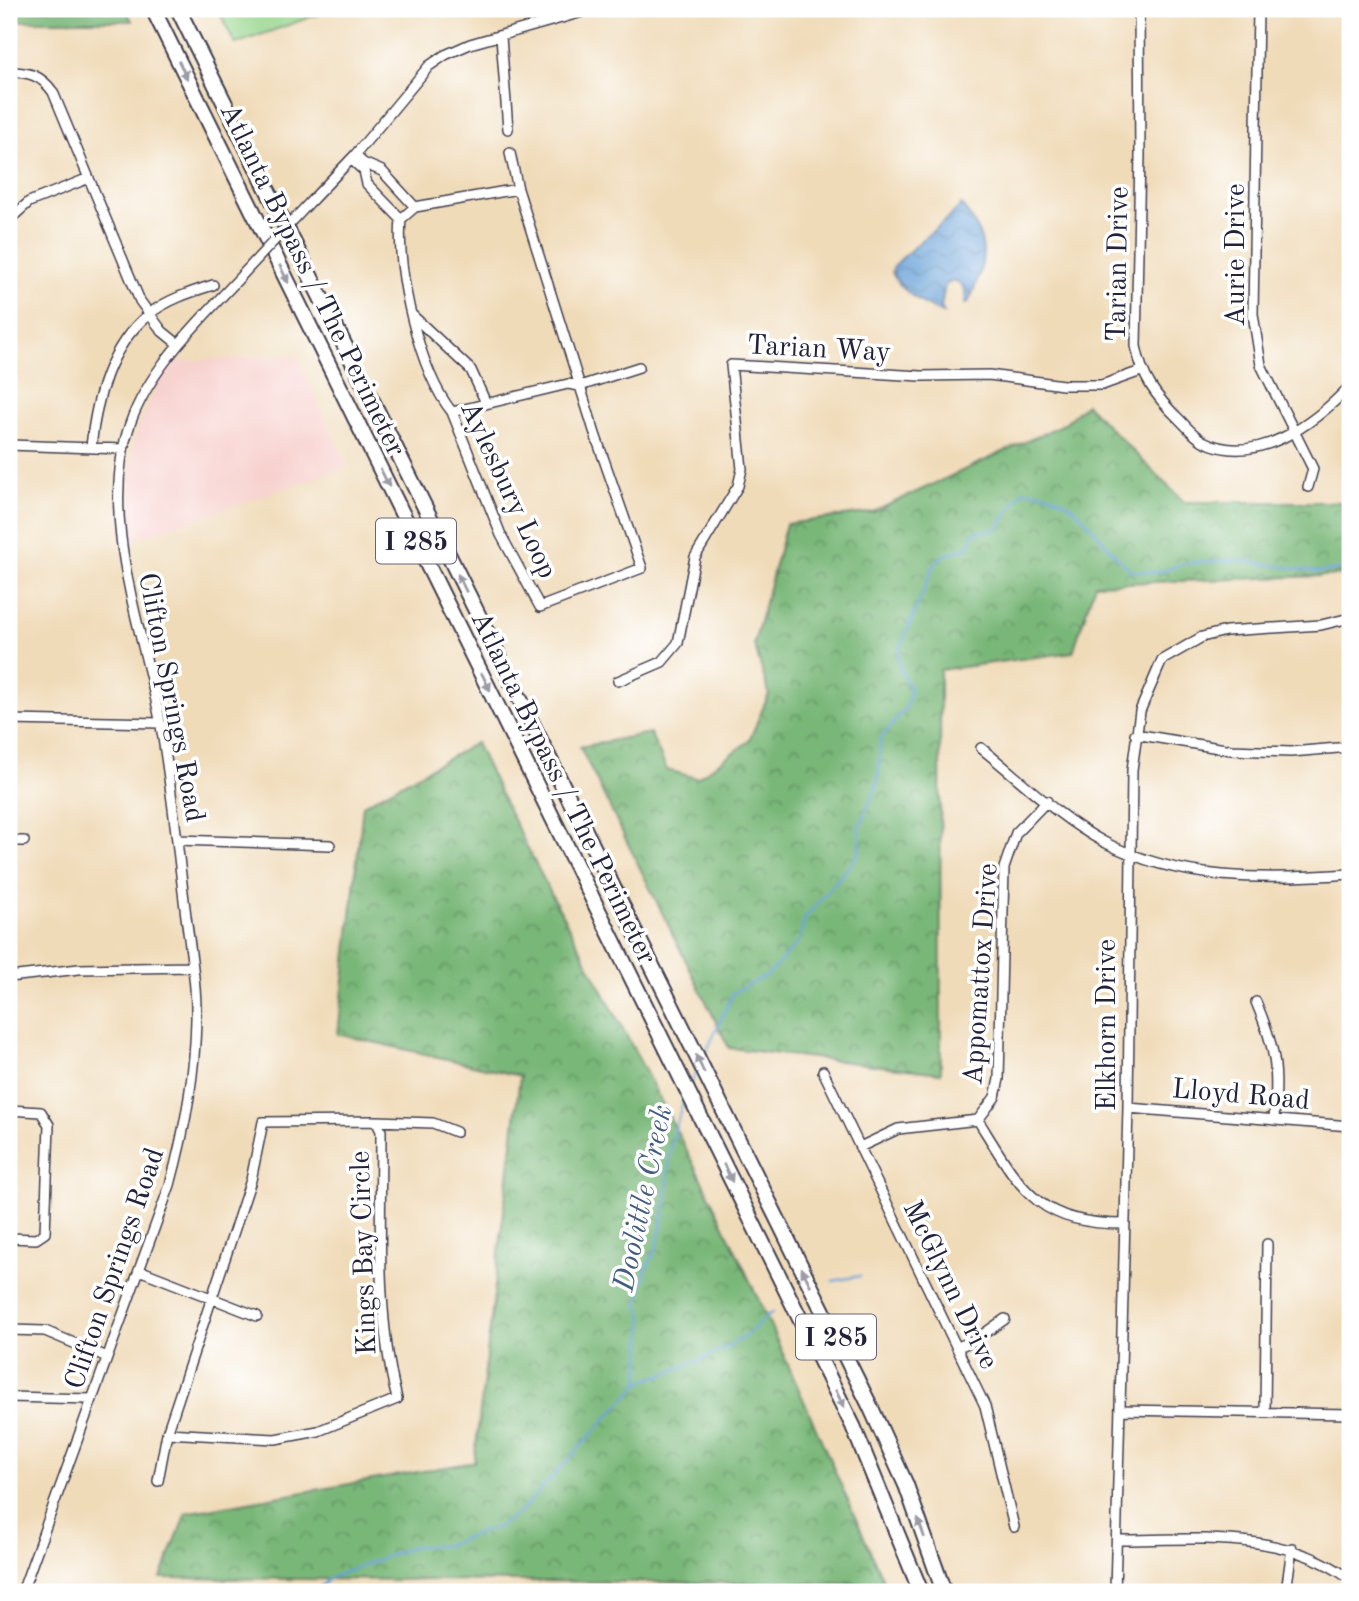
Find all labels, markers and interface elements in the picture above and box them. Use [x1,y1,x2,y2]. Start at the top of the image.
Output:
one-way arrow [178,60,189,80]
street label: Atlanta Bypass / The Perimeter [213,99,409,461]
street label: Aurie Drive [1223,183,1251,327]
street label: Tarian Drive [1104,186,1134,342]
one-way arrow [278,264,290,284]
street label: Tarian Way [746,332,892,368]
street label: Aylesbury Loop [454,397,561,583]
one-way arrow [379,468,390,488]
road number: I 285 [376,519,456,564]
street label: Clifton Springs Road [132,571,208,825]
one-way arrow [456,573,467,593]
street label: Atlanta Bypass / The Perimeter [464,607,660,969]
one-way arrow [480,672,491,692]
street label: Appomattox Drive [960,862,1004,1086]
street label: Elkhorn Drive [1094,939,1122,1111]
one-way arrow [694,1054,705,1074]
street label: Lloyd Road [1171,1076,1311,1116]
water label: Doolittle Creek [609,1102,678,1295]
street label: Clifton Springs Road [61,1145,170,1393]
street label: Kings Bay Circle [347,1150,383,1356]
one-way arrow [722,1163,734,1183]
street label: McGlynn Drive [896,1197,1002,1374]
one-way arrow [801,1267,812,1287]
road number: I 285 [796,1314,876,1360]
one-way arrow [834,1389,845,1409]
one-way arrow [916,1518,927,1539]

